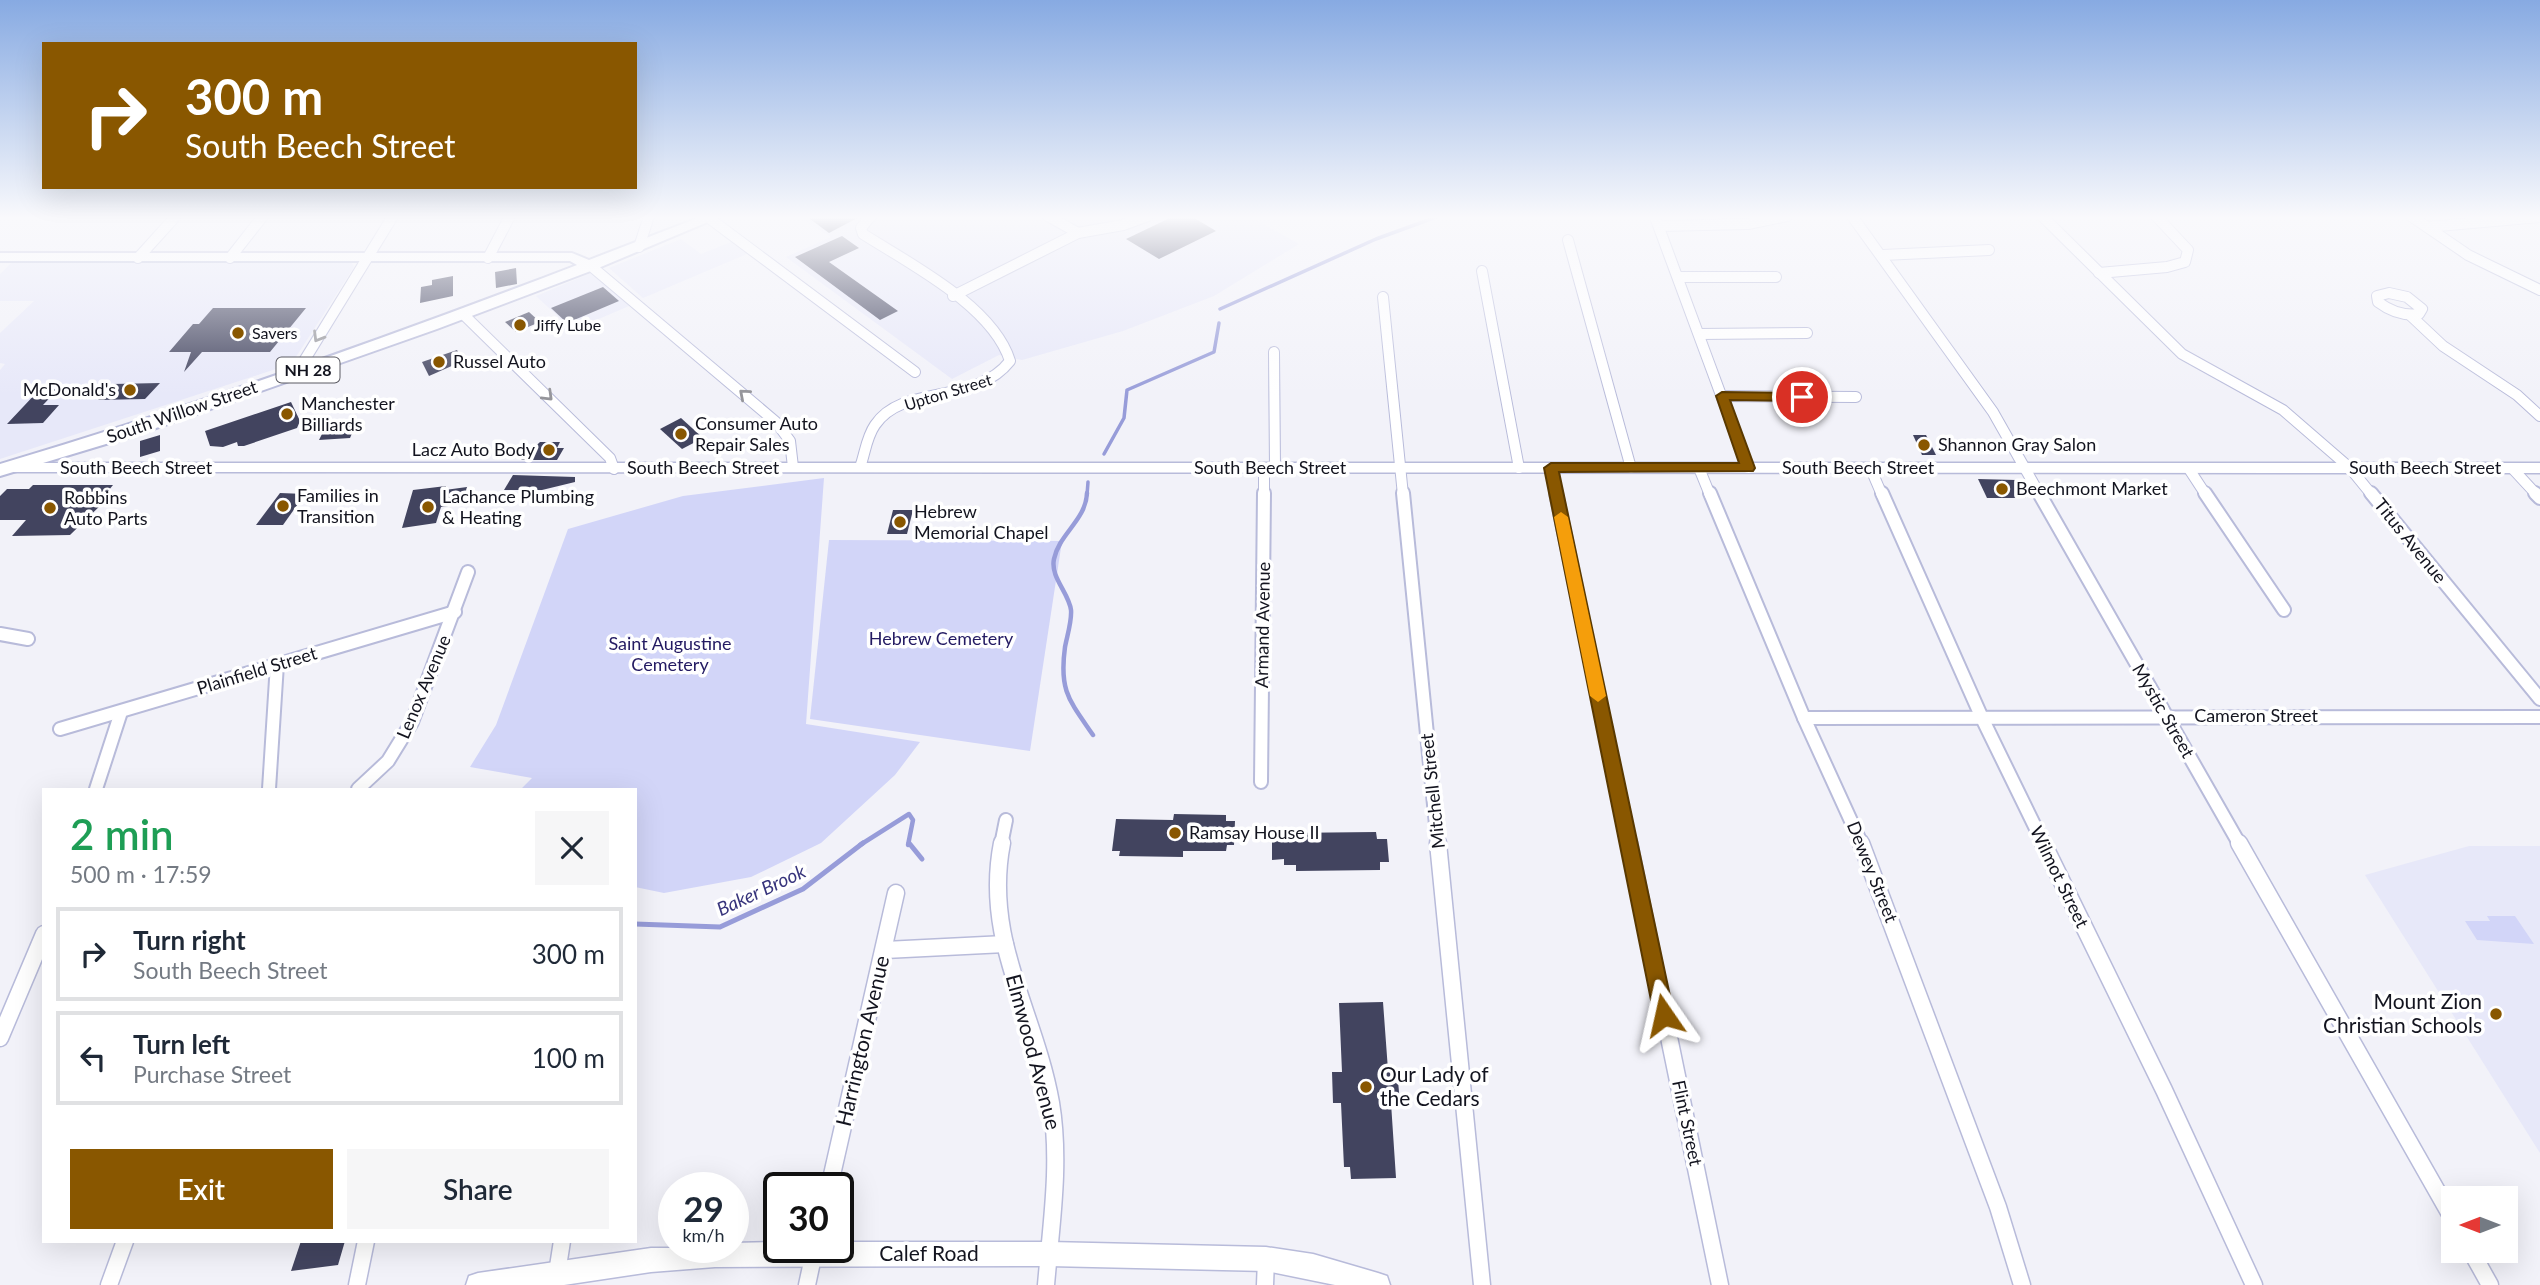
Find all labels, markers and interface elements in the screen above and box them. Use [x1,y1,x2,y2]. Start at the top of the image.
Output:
text: 300 m [185,67,323,125]
icon: right [70,70,161,161]
text: South Beech Street [185,126,456,165]
place label: Jiffy Lube [534,315,601,334]
marker: Jiffy Lube [512,317,528,333]
place label: Savers [252,323,298,342]
marker: Savers [230,325,246,341]
one-way arrow [314,330,327,343]
place label: Russel Auto [453,350,546,372]
marker: Russel Auto [431,354,447,370]
road number: NH 28 [276,358,340,382]
pin [1772,367,1832,427]
street label: Upton Street [902,369,994,414]
street label: South Willow Street [103,375,260,447]
place label: McDonald's [23,378,116,400]
icon: arrive [1783,378,1821,416]
marker: McDonald's [122,382,138,398]
one-way arrow [539,388,552,401]
one-way arrow [739,390,752,402]
place label: Manchester Billiards [301,392,395,435]
marker: Manchester Billiards [279,406,295,422]
place label: Consumer Auto Repair Sales [695,412,818,455]
marker: Consumer Auto Repair Sales [673,426,689,442]
place label: Shannon Gray Salon [1938,433,2096,455]
marker: Shannon Gray Salon [1916,437,1932,453]
place label: Lacz Auto Body [412,438,536,460]
marker: Lacz Auto Body [541,442,557,458]
street label: South Beech Street [60,456,213,478]
street label: South Beech Street [627,456,780,478]
street label: South Beech Street [1194,456,1347,478]
street label: South Beech Street [1782,456,1935,478]
street label: South Beech Street [2349,456,2502,478]
place label: Beechmont Market [2016,477,2168,499]
marker: Beechmont Market [1994,481,2010,497]
place label: Families in Transition [297,484,379,527]
place label: Lachance Plumbing & Heating [442,485,594,528]
place label: Robbins Auto Parts [64,486,148,529]
street label: Titus Avenue [2370,494,2452,587]
marker: Families in Transition [275,498,291,514]
marker: Lachance Plumbing & Heating [420,499,436,515]
marker: Robbins Auto Parts [42,500,58,516]
place label: Hebrew Memorial Chapel [914,500,1048,543]
marker: Hebrew Memorial Chapel [892,514,908,530]
street label: Armand Avenue [1250,562,1274,688]
park label: Hebrew Cemetery [869,627,1014,649]
street label: Lenox Avenue [391,631,455,742]
park label: Saint Augustine Cemetery [608,632,732,675]
street label: Plainfield Street [194,641,320,699]
street label: Mystic Street [2128,659,2200,762]
street label: Cameron Street [2194,704,2318,726]
street label: Mitchell Street [1415,732,1449,850]
text: 2 min [70,809,174,859]
button: close [535,811,609,885]
street label: Dewey Street [1843,818,1903,926]
place label: Ramsay House II [1189,821,1320,843]
street label: Wilmot Street [2026,822,2094,932]
marker: Ramsay House II [1167,825,1183,841]
water label: Baker Brook [713,859,810,920]
text: 500 m · 17:59 [70,860,212,888]
text: Turn right [133,924,246,956]
icon: right [74,935,112,973]
text: 300 m [532,938,605,970]
street label: Harrington Avenue [830,953,893,1128]
text: South Beech Street [133,956,328,984]
street label: Elmwood Avenue [1002,971,1067,1132]
position arrow [1627,978,1701,1052]
place label: Mount Zion Christian Schools [2323,988,2482,1037]
marker: Mount Zion Christian Schools [2488,1006,2504,1022]
text: Turn left [133,1028,230,1060]
icon: left [74,1039,112,1077]
text: 100 m [532,1042,605,1074]
text: Purchase Street [133,1060,291,1088]
place label: Our Lady of the Cedars [1380,1061,1489,1110]
street label: Flint Street [1668,1078,1708,1168]
marker: Our Lady of the Cedars [1358,1079,1374,1095]
button: Exit [70,1149,333,1229]
button: Share [347,1149,609,1229]
speed limit sign: 30 [763,1172,854,1263]
north arrow [2441,1186,2518,1264]
map controls [2441,1186,2518,1263]
text: 29 [683,1187,724,1229]
text: km/h [682,1224,725,1246]
street label: Calef Road [879,1240,979,1265]

